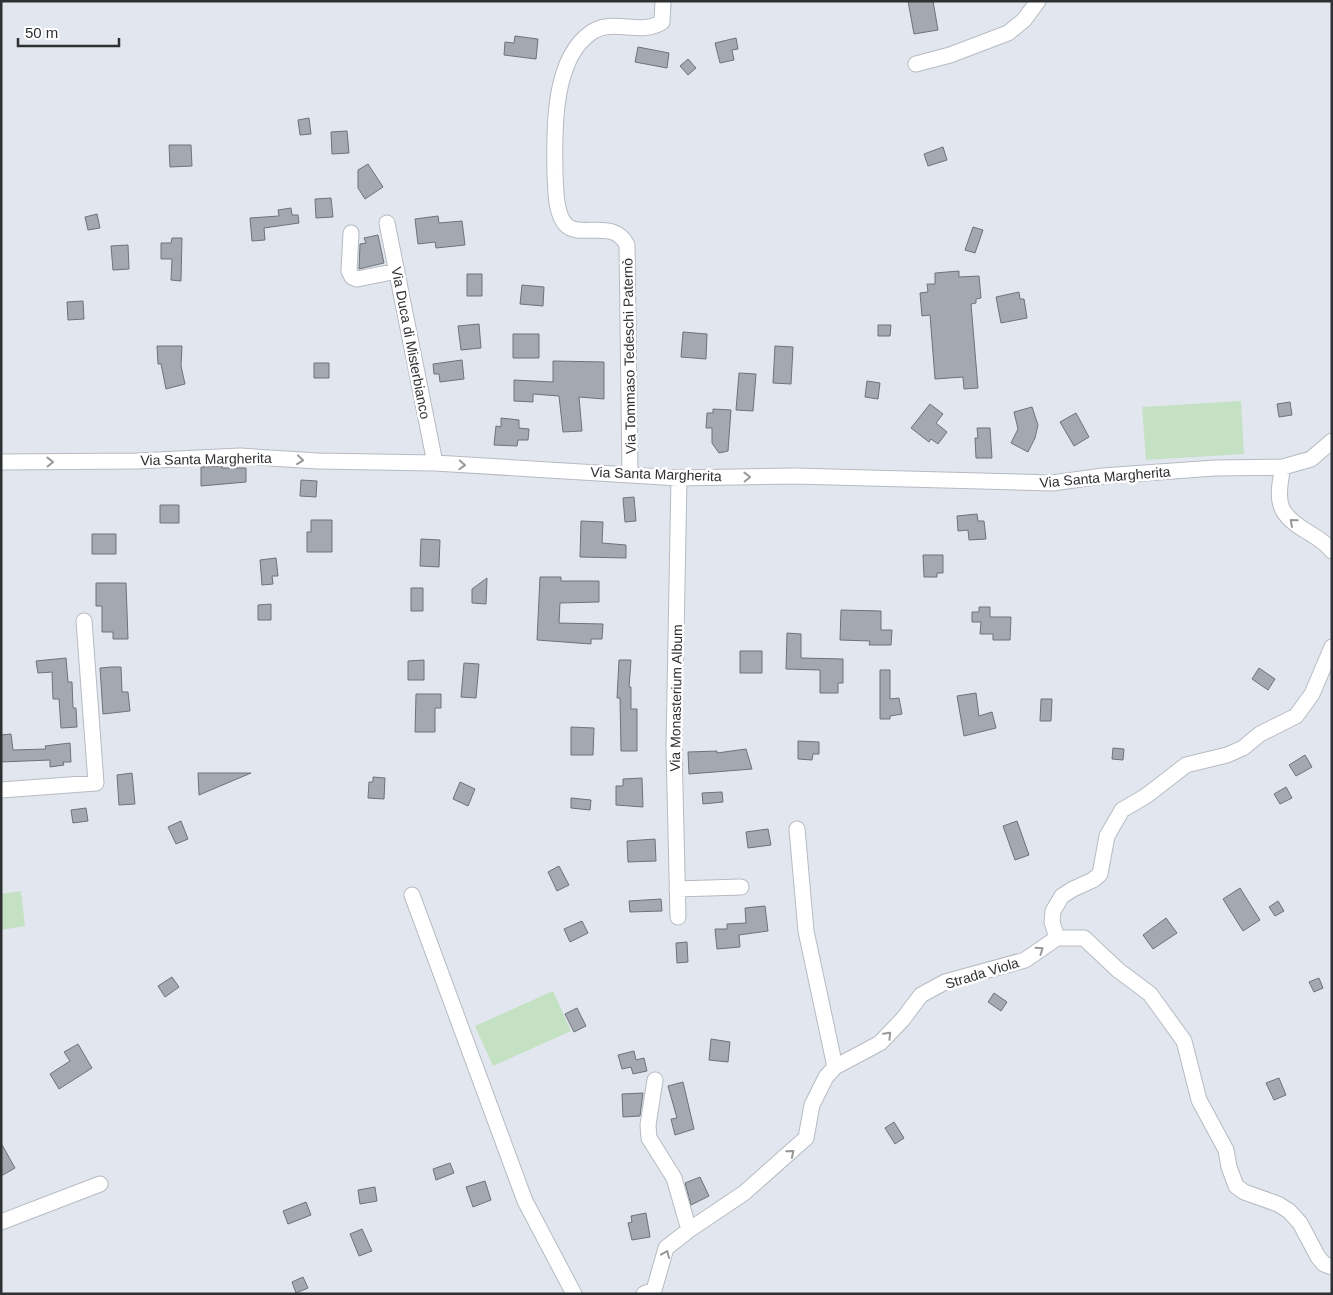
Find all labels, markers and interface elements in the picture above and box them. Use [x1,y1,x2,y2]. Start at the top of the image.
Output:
scale bar [18,15,119,47]
text: 50 m [25,24,58,41]
street label: Via Tommaso Tedeschi Paternò [619,258,639,454]
street label: Via Duca di Misterbianco [388,266,434,421]
street label: Via Santa Margherita [140,450,272,468]
one-way arrow [296,454,304,465]
one-way arrow [46,457,54,467]
one-way arrow [458,459,466,470]
street label: Via Santa Margherita [1039,463,1171,491]
street label: Via Santa Margherita [590,464,722,484]
one-way arrow [743,472,751,482]
one-way arrow [1290,519,1299,528]
street label: Via Monasterium Album [667,624,685,772]
one-way arrow [1034,947,1044,956]
street label: Strada Viola [943,954,1021,992]
one-way arrow [882,1032,891,1041]
one-way arrow [785,1150,794,1158]
one-way arrow [659,1250,670,1259]

